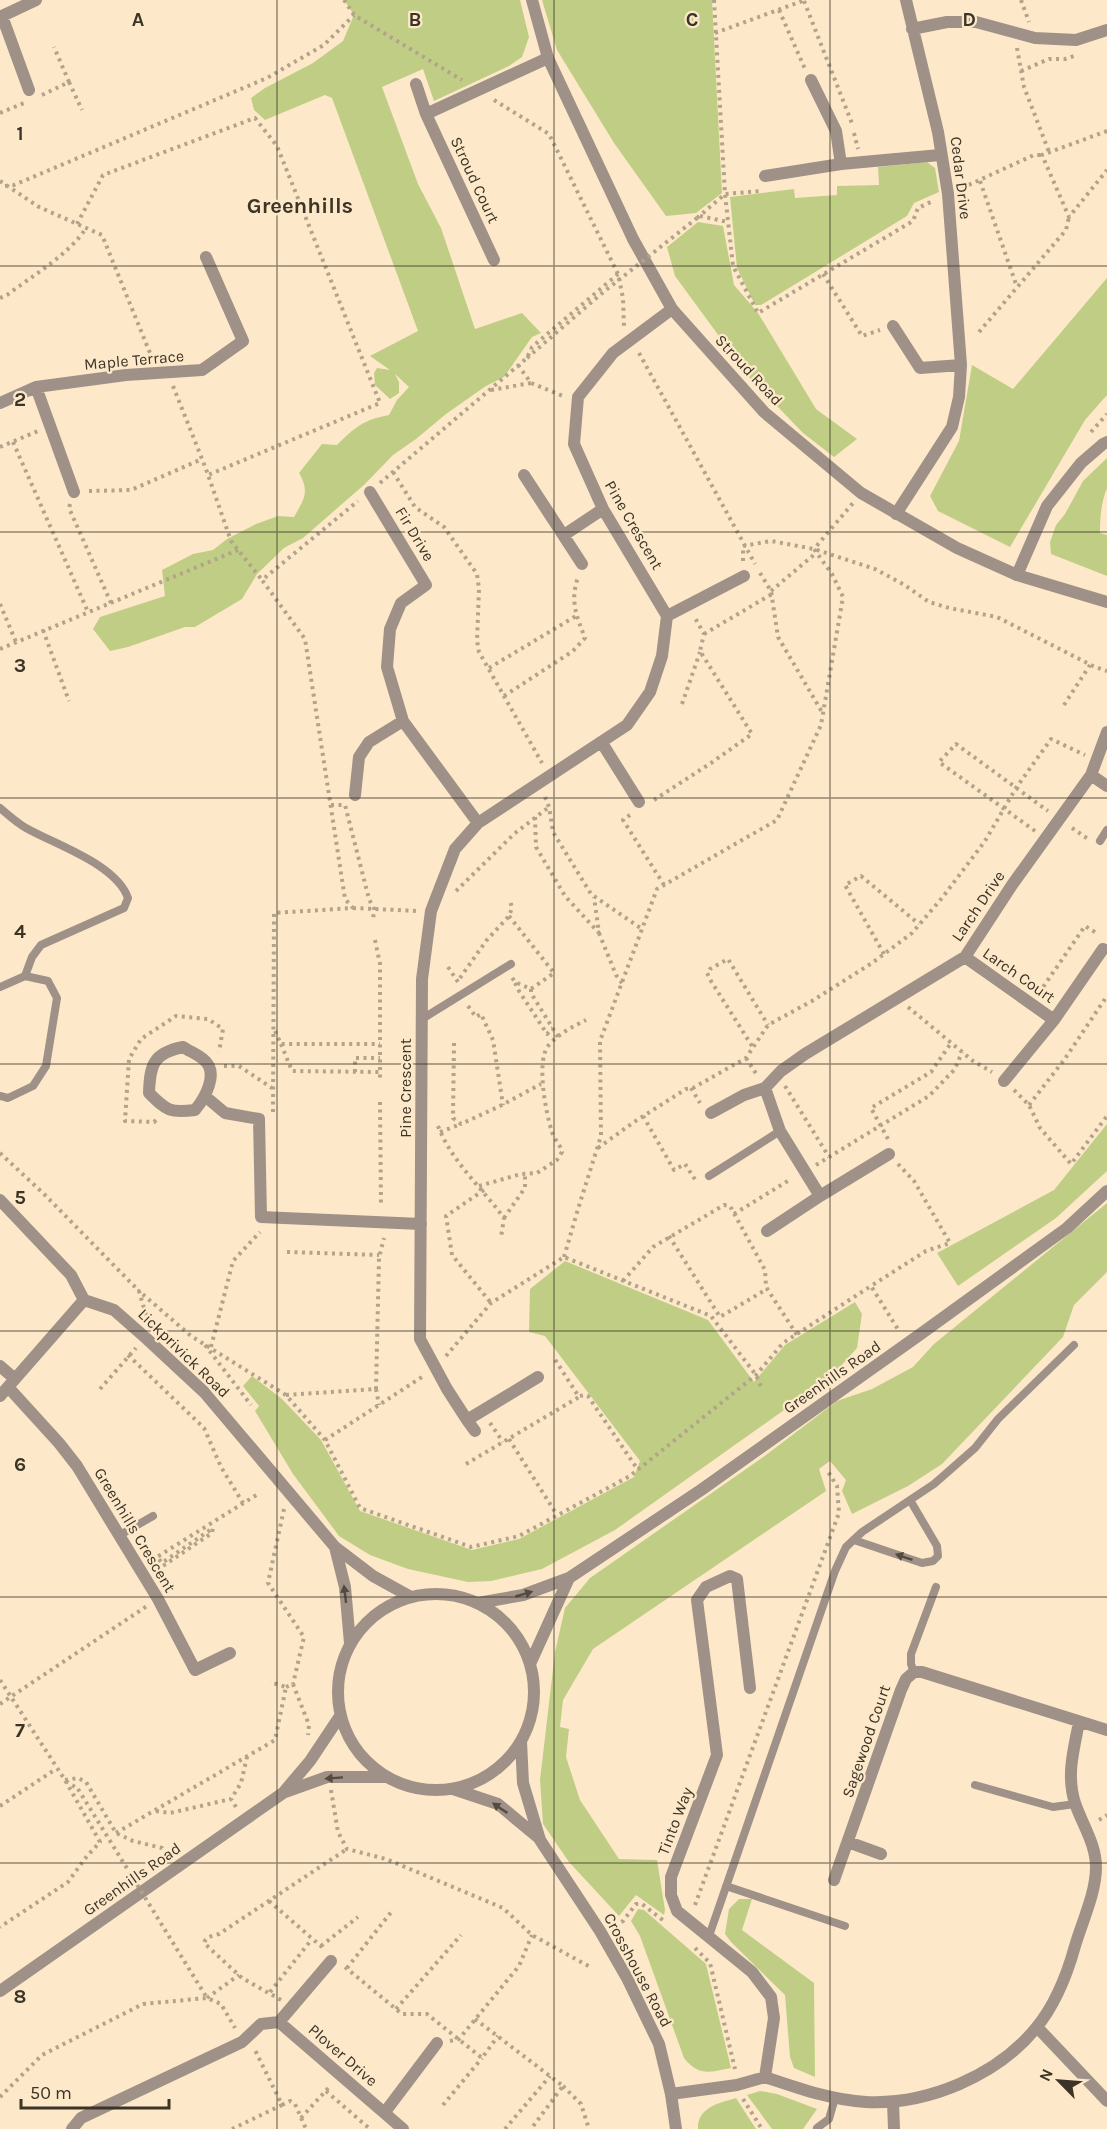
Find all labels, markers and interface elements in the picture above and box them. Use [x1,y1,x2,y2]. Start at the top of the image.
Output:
text: A [132,8,145,31]
text: B [409,8,421,31]
text: C [686,8,698,31]
text: D [962,8,976,31]
text: 1 [16,122,24,145]
street label: Stroud Court [447,134,503,226]
street label: Cedar Drive [946,136,976,220]
district label: Greenhills [247,193,353,219]
street label: Stroud Road [711,331,787,409]
street label: Maple Terrace [83,346,185,374]
text: 2 [14,388,26,411]
street label: Pine Crescent [601,477,667,573]
street label: Fir Drive [391,503,439,565]
text: 3 [14,654,26,677]
street label: Larch Drive [947,867,1009,945]
text: 4 [14,920,26,943]
street label: Larch Court [979,943,1059,1007]
street label: Pine Crescent [396,1038,415,1138]
text: 5 [14,1186,26,1209]
street label: Lickprivick Road [134,1304,234,1402]
street label: Greenhills Road [780,1336,884,1418]
text: 6 [14,1453,26,1476]
street label: Greenhills Crescent [90,1464,180,1596]
one-way arrow [895,1551,913,1561]
one-way arrow [341,1585,350,1604]
one-way arrow [515,1589,533,1598]
street label: Sagewood Court [838,1682,894,1800]
text: 7 [15,1719,25,1742]
one-way arrow [324,1773,343,1783]
street label: Tinto Way [653,1784,697,1858]
one-way arrow [493,1802,509,1814]
street label: Greenhills Road [80,1838,184,1920]
street label: Crosshouse Road [600,1910,676,2030]
text: 8 [14,1985,26,2008]
street label: Plover Drive [305,2020,381,2090]
north arrow [1029,2051,1089,2111]
text: N [1035,2066,1057,2084]
scale bar [21,2072,170,2110]
text: 50 m [30,2082,72,2104]

